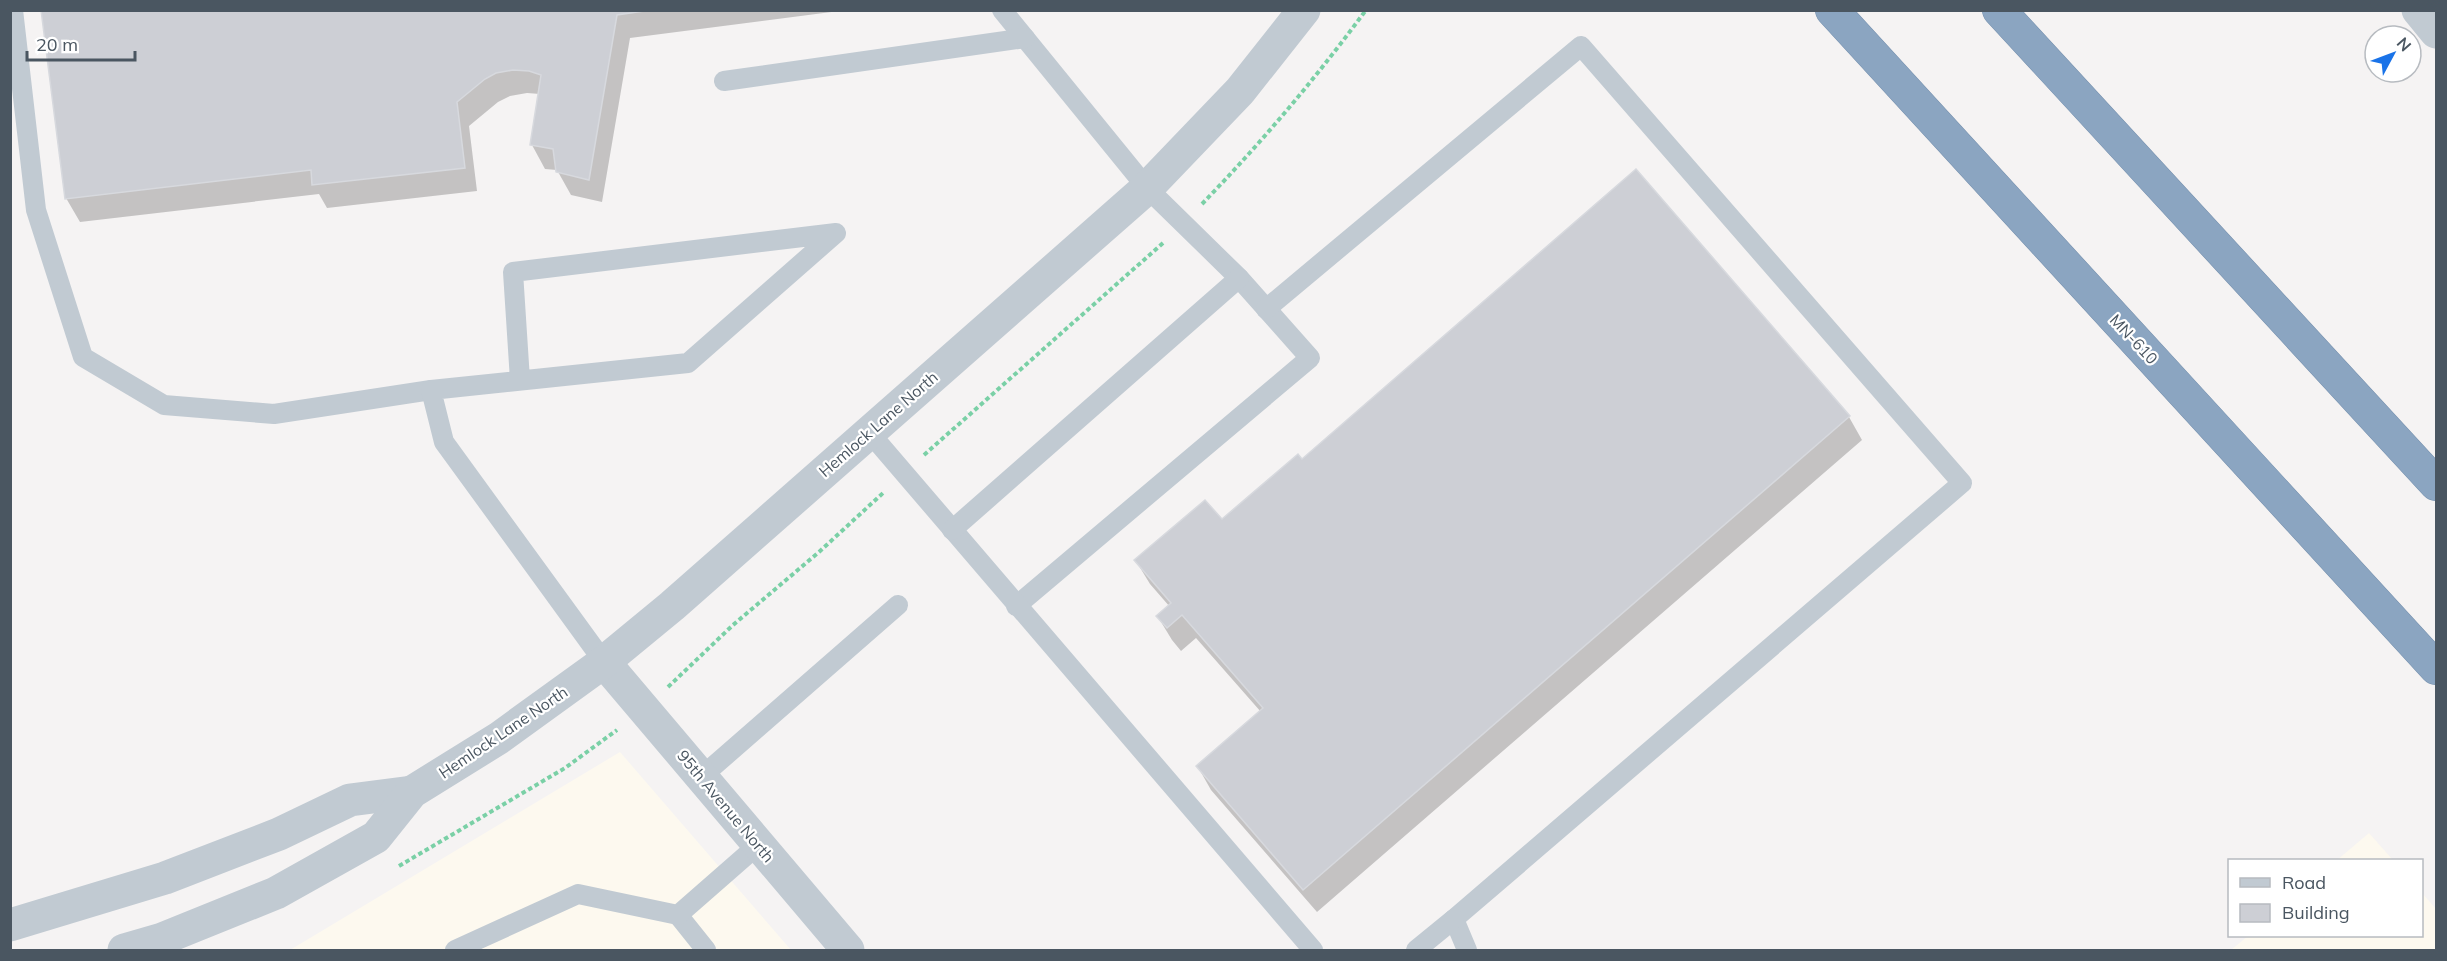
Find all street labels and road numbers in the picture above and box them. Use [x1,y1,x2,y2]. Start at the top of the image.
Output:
street label: MN-610 [2106,310,2162,368]
street label: Hemlock Lane North [814,367,942,481]
street label: Hemlock Lane North [435,681,571,783]
street label: 95th Avenue North [673,746,779,866]

